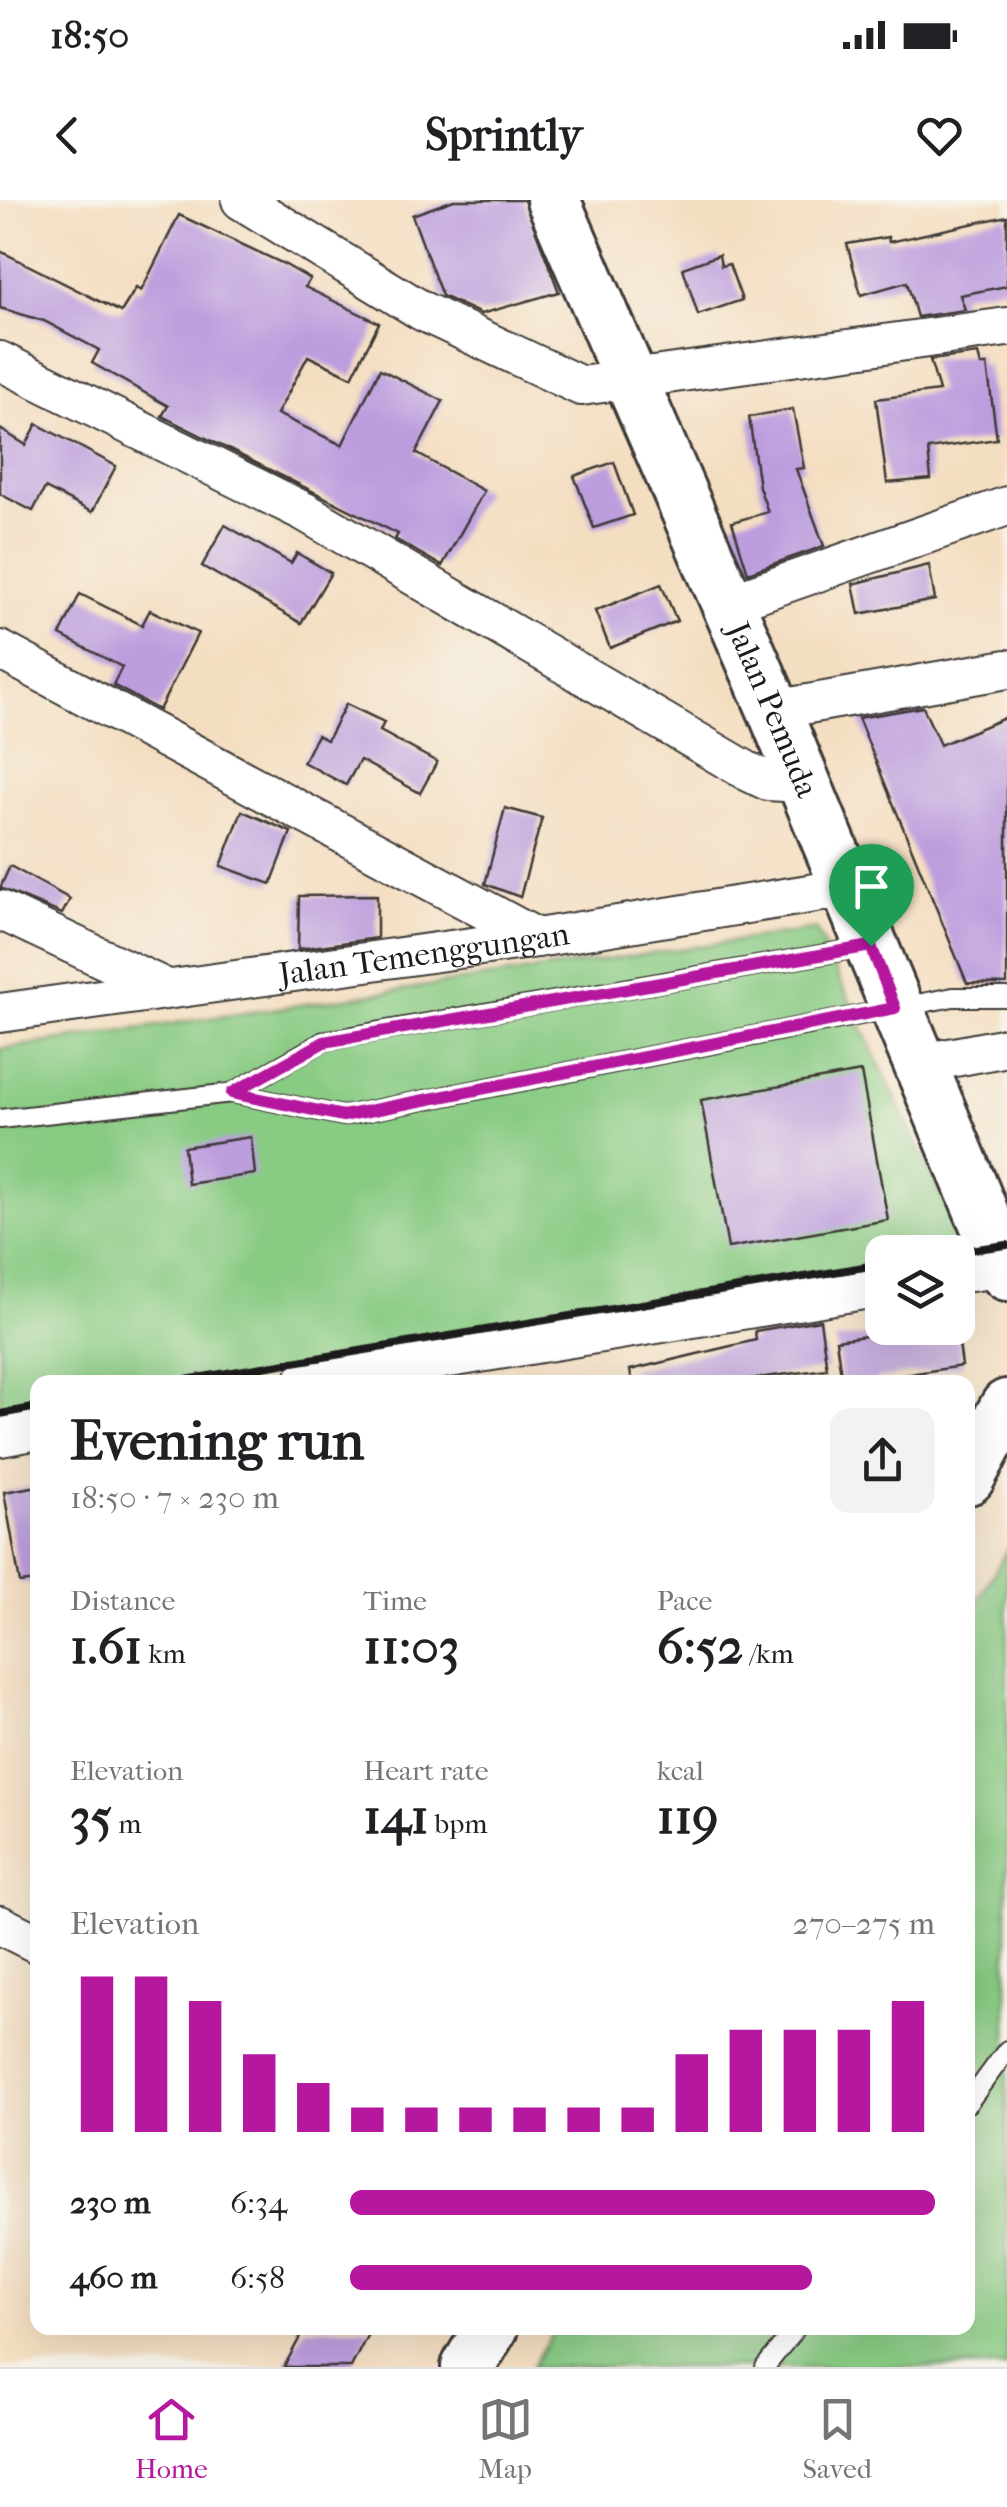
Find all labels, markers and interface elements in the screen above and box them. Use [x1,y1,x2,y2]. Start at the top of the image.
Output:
text: 18:50 [50,13,129,58]
icon: back [40,108,95,163]
icon: heart [912,108,967,163]
text: Sprintly [425,109,582,162]
street label: Jalan Pemuda [718,614,826,804]
pin [829,844,914,947]
icon: arrive [844,859,899,914]
street label: Jalan Temenggungan [273,915,572,993]
map controls [865,1235,975,1345]
button: layers [865,1235,975,1345]
button: share [830,1408,935,1513]
text: Evening run [70,1409,364,1473]
text: 18:50 · 7 × 230 m [70,1479,279,1516]
text: Distance [70,1584,175,1617]
text: Time [363,1584,427,1617]
text: Pace [657,1584,712,1617]
text: 1.61 [70,1617,142,1676]
text: 11:03 [363,1617,459,1676]
text: 6:52 [657,1617,743,1676]
text: km [142,1637,186,1670]
text: /km [743,1637,794,1670]
text: Elevation [70,1754,183,1787]
text: Heart rate [363,1754,489,1787]
text: kcal [657,1754,704,1787]
text: 35 [70,1787,112,1846]
text: 141 [363,1787,429,1846]
text: 119 [657,1787,719,1846]
text: m [112,1807,141,1840]
text: bpm [429,1807,488,1840]
text: Elevation [70,1905,199,1942]
text: 270–275 m [792,1905,935,1942]
text: 230 m [70,2184,151,2221]
text: 6:34 [230,2184,287,2221]
text: 460 m [70,2259,157,2296]
text: 6:58 [230,2259,285,2296]
tab: Home [135,2392,208,2485]
tab: Map [478,2392,533,2485]
tab: Saved [803,2392,872,2485]

